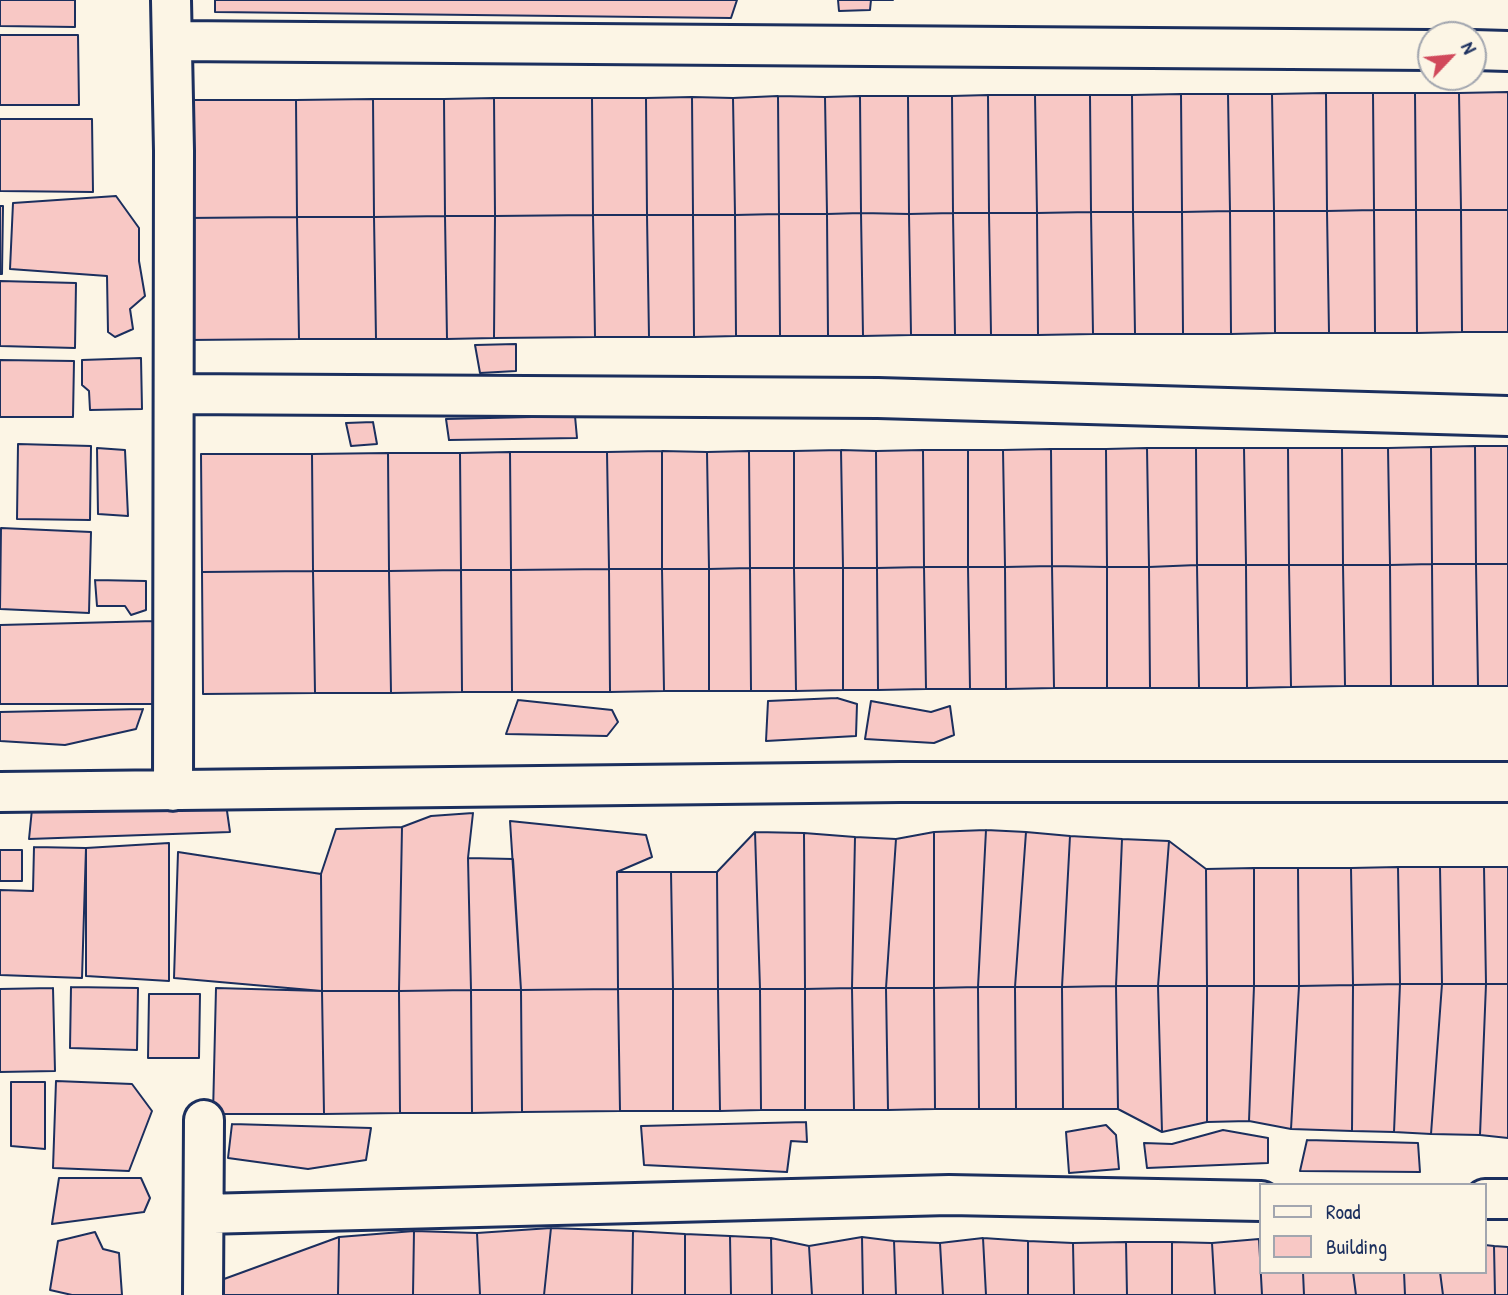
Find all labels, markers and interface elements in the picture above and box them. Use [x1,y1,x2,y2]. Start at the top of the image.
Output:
north arrow [1417,21,1487,91]
text: N [1455,37,1483,58]
legend [1260,1183,1487,1274]
text: Road [1326,1197,1360,1226]
text: Building [1326,1232,1387,1261]

